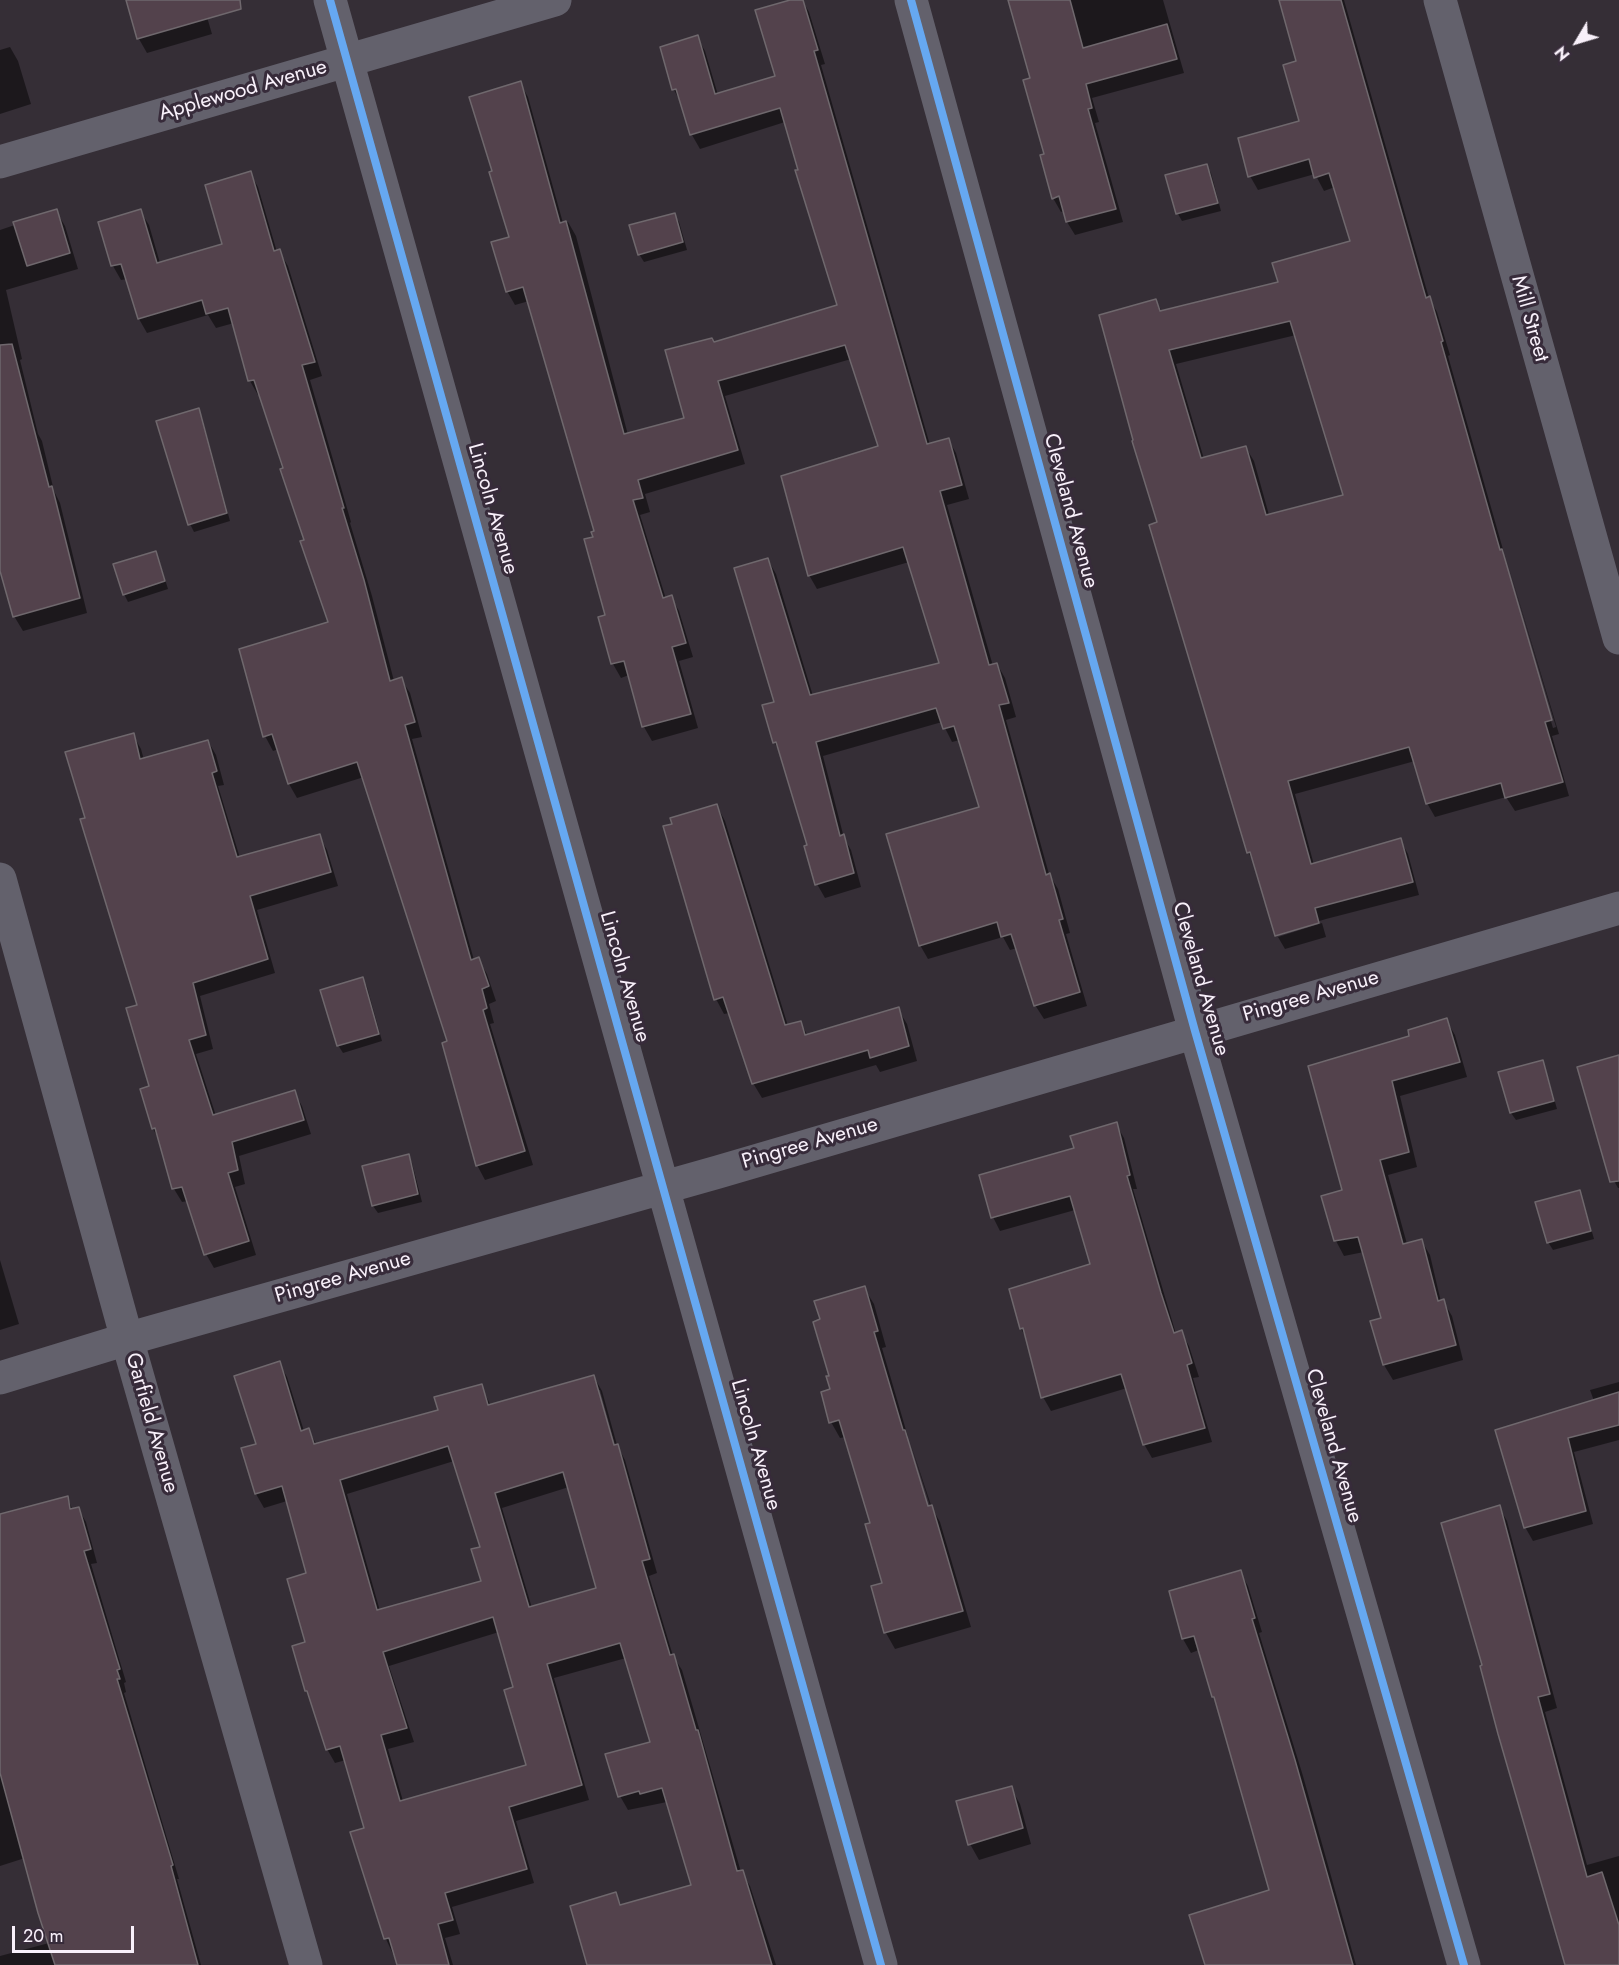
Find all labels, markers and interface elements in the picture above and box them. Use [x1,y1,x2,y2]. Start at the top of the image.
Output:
north arrow [1547,12,1607,72]
text: N [1549,41,1575,65]
street label: Applewood Avenue [156,55,330,127]
street label: Mill Street [1505,273,1553,365]
street label: Cleveland Avenue [1037,431,1103,591]
street label: Lincoln Avenue [461,441,523,577]
street label: Cleveland Avenue [1166,899,1234,1059]
street label: Lincoln Avenue [593,909,655,1045]
street label: Pingree Avenue [1240,966,1382,1028]
street label: Pingree Avenue [739,1113,881,1175]
street label: Pingree Avenue [272,1247,414,1309]
street label: Garfield Avenue [119,1350,183,1496]
street label: Cleveland Avenue [1299,1366,1367,1526]
street label: Lincoln Avenue [724,1377,786,1513]
scale bar [15,1914,136,1952]
text: 20 m [23,1923,63,1949]

